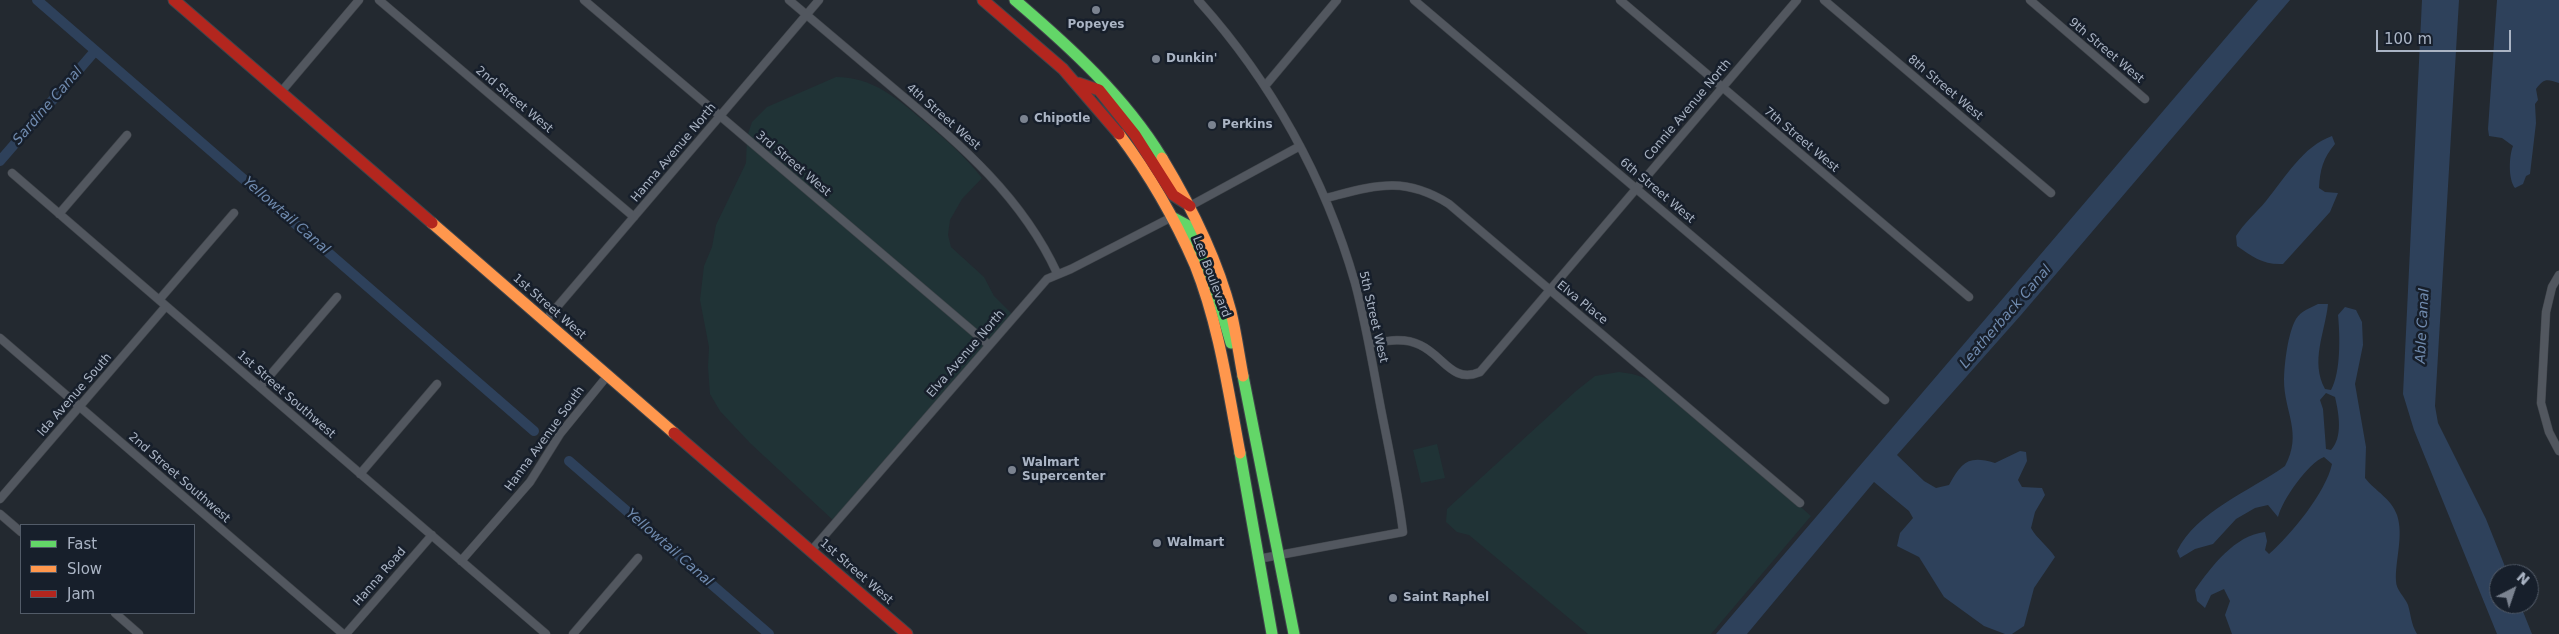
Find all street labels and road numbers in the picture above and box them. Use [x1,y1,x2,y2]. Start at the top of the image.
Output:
street label: 9th Street West [2066,15,2146,87]
street label: 8th Street West [1905,52,1985,124]
street label: Connie Avenue North [1642,57,1734,163]
street label: 2nd Street West [472,63,556,137]
street label: 4th Street West [903,81,983,153]
street label: Hanna Avenue North [628,101,720,205]
street label: 7th Street West [1761,104,1841,176]
street label: 3rd Street West [753,128,833,200]
street label: 6th Street West [1617,155,1697,227]
street label: Lee Boulevard [1189,234,1233,320]
street label: 5th Street West [1355,270,1391,364]
street label: 1st Street West [509,271,589,343]
street label: Elva Place [1554,278,1610,328]
street label: Elva Avenue North [924,307,1008,401]
street label: 1st Street Southwest [234,348,338,442]
street label: Ida Avenue South [35,350,115,440]
street label: Hanna Avenue South [502,384,588,494]
street label: 2nd Street Southwest [125,430,233,526]
street label: 1st Street West [816,536,896,608]
street label: Hanna Road [351,545,409,609]

